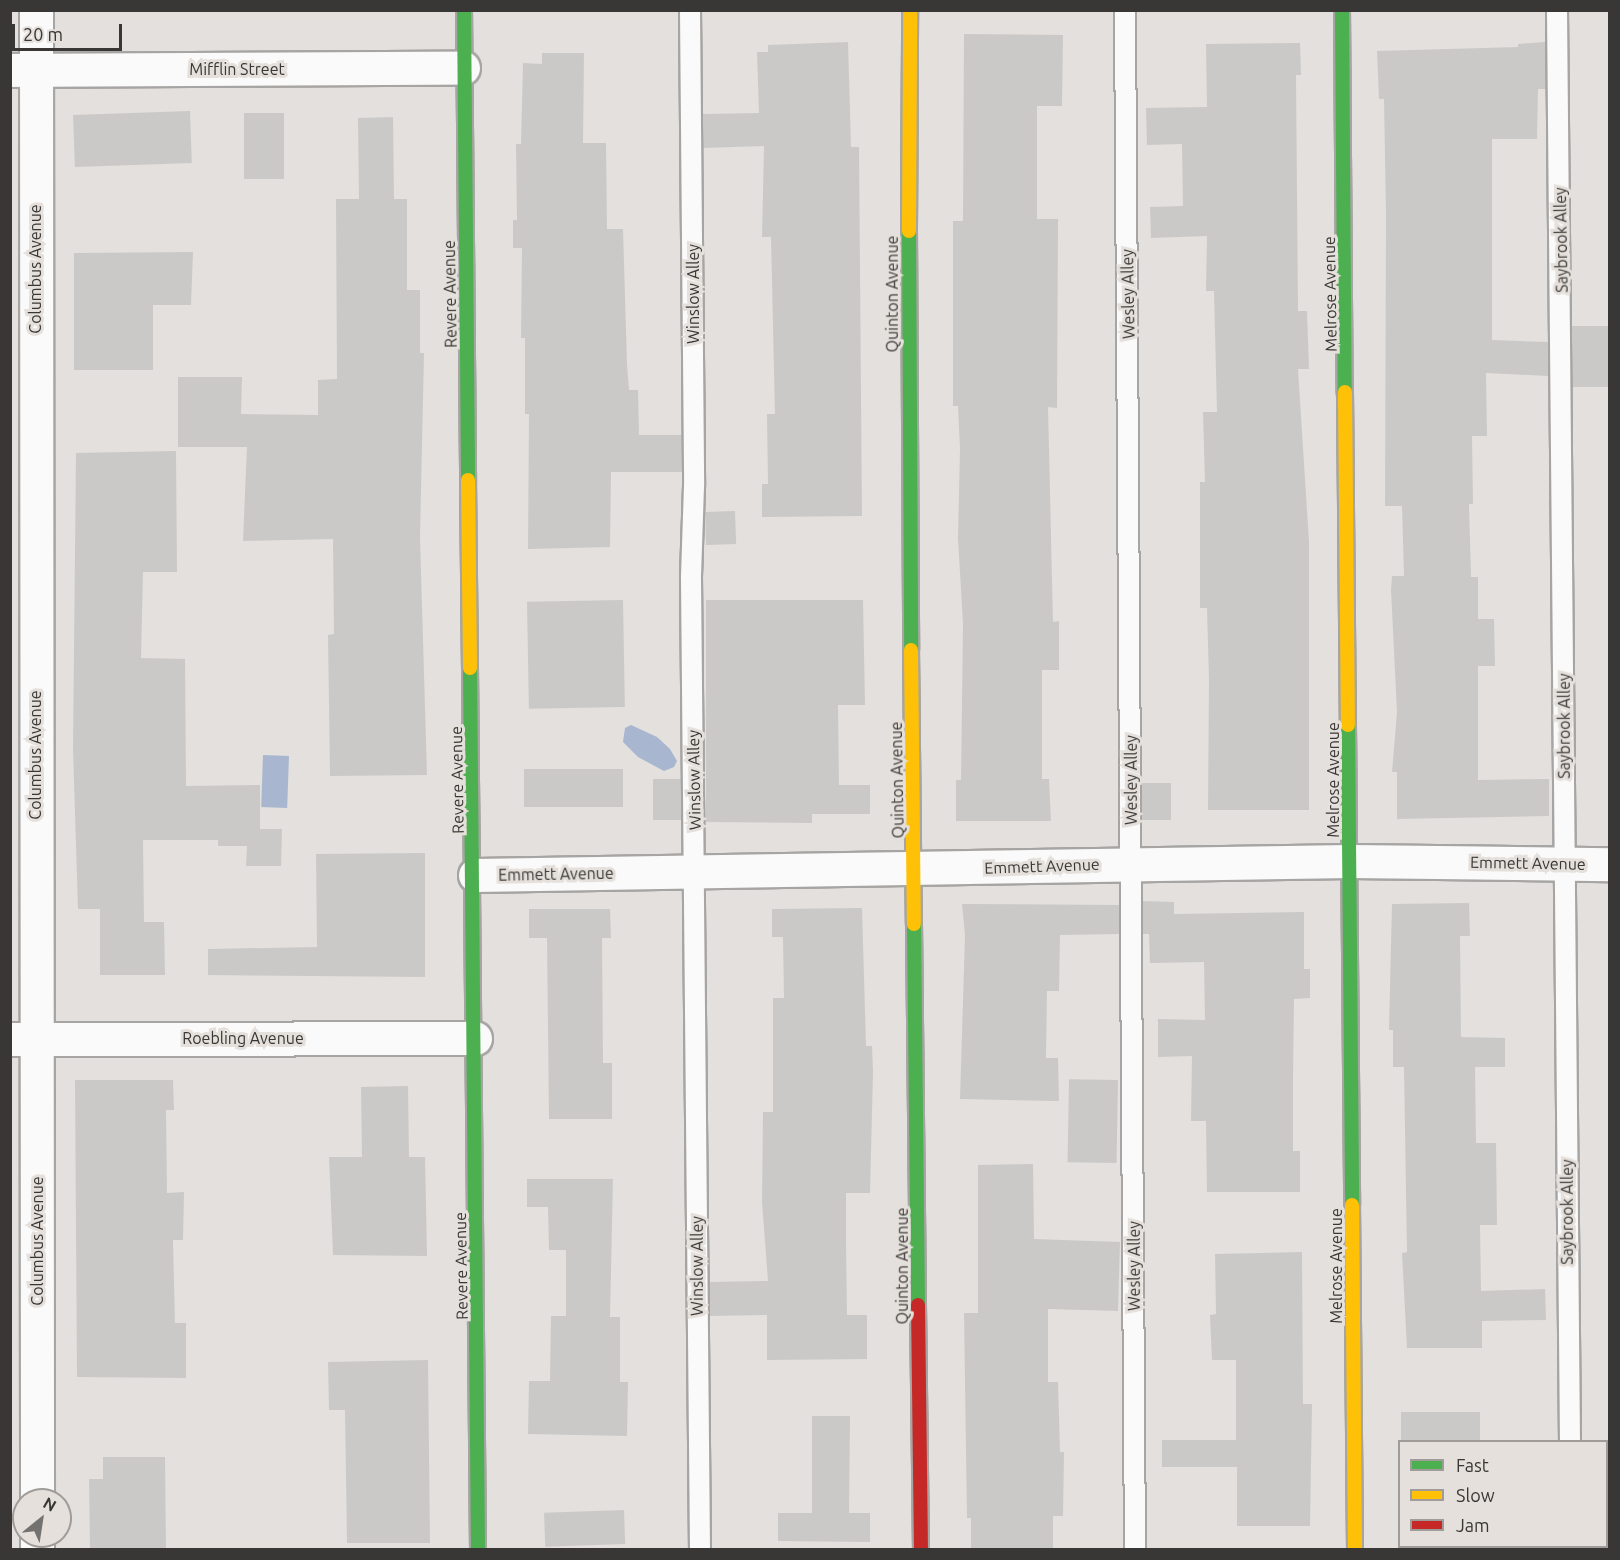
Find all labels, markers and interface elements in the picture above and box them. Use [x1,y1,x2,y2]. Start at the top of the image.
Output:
scale bar [15,12,124,50]
text: 20 m [23,24,63,44]
street label: Mifflin Street [189,59,285,79]
street label: Saybrook Alley [1550,187,1572,293]
street label: Columbus Avenue [25,204,45,334]
street label: Quinton Avenue [882,236,902,352]
street label: Melrose Avenue [1319,236,1341,352]
street label: Revere Avenue [439,240,461,348]
street label: Winslow Alley [683,244,703,344]
street label: Wesley Alley [1118,249,1138,339]
street label: Saybrook Alley [1554,673,1574,779]
street label: Columbus Avenue [25,690,45,820]
street label: Quinton Avenue [886,721,908,839]
street label: Melrose Avenue [1323,722,1343,838]
street label: Revere Avenue [446,726,468,834]
street label: Winslow Alley [684,730,704,830]
street label: Wesley Alley [1121,735,1141,825]
street label: Emmett Avenue [1470,852,1586,874]
street label: Emmett Avenue [984,854,1100,878]
street label: Emmett Avenue [498,863,614,885]
street label: Roebling Avenue [182,1028,304,1048]
street label: Saybrook Alley [1557,1159,1577,1265]
street label: Columbus Avenue [27,1176,47,1306]
street label: Quinton Avenue [892,1208,912,1324]
street label: Melrose Avenue [1326,1208,1346,1324]
street label: Revere Avenue [450,1212,472,1320]
street label: Winslow Alley [687,1216,707,1316]
street label: Wesley Alley [1124,1221,1144,1311]
legend [1398,1440,1608,1548]
text: Fast [1456,1455,1489,1475]
text: Slow [1456,1485,1495,1505]
north arrow [12,1488,72,1548]
text: N [40,1493,60,1515]
text: Jam [1456,1515,1490,1535]

